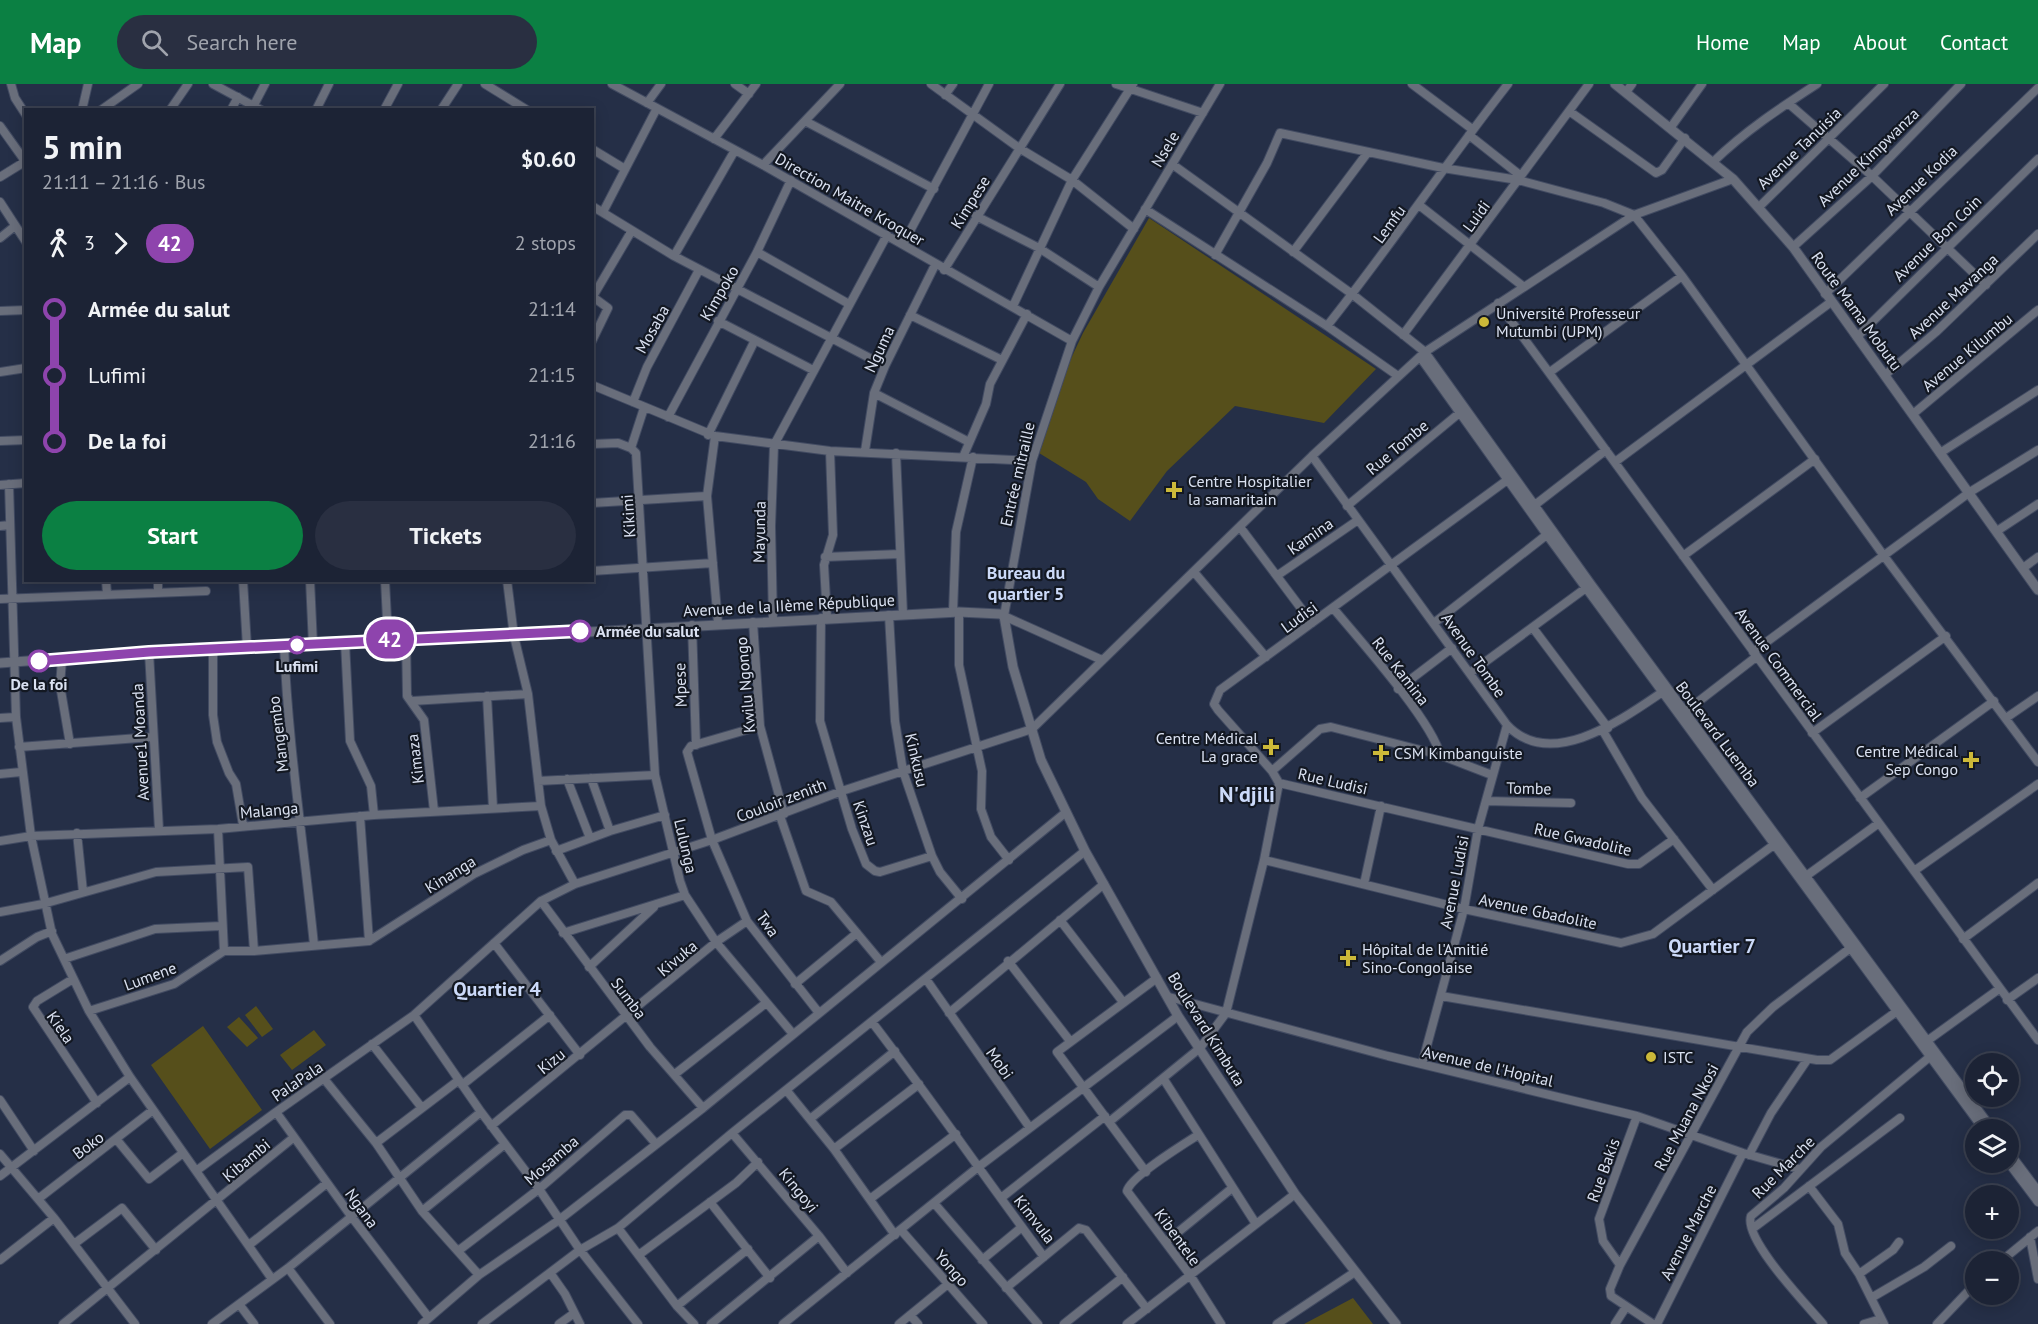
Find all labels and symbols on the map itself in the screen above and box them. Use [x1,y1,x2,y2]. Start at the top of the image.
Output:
street label: Avenue Tanuisia [1753,103,1845,193]
street label: Avenue Kimpwanza [1813,104,1923,210]
street label: Nsele [1147,127,1183,171]
street label: Avenue Kodia [1881,141,1961,219]
street label: Direction Maitre Kroquer [772,148,929,250]
street label: Kimpese [946,172,994,232]
street label: Avenue Bon Coin [1889,191,1985,285]
street label: Luidi [1458,196,1494,236]
street label: Lemfu [1369,201,1409,247]
street label: Route Mama Mobutu [1807,248,1907,374]
street label: Avenue Mavanga [1904,249,2002,343]
street label: Kimpoko [695,262,743,324]
street label: Mosaba [631,301,673,357]
place label: Université Professeur Mutumbi (UPM) [1496,303,1641,341]
street label: Avenue Kilumbu [1918,308,2016,396]
marker: Université Professeur Mutumbi (UPM) [1477,315,1491,329]
street label: Nguma [860,323,898,375]
street label: Rue Tombe [1362,415,1432,479]
street label: Entrée mitraille [995,420,1039,528]
place label: Centre Hospitalier la samaritain [1188,471,1312,509]
marker: Centre Hospitalier la samaritain [1165,481,1183,499]
street label: Kikimi [617,494,639,538]
street label: Mayunda [748,501,770,563]
street label: Kamina [1283,513,1337,559]
district label: Bureau du quartier 5 [987,561,1065,605]
street label: Avenue de la IIème République [683,589,895,621]
street label: Ludisi [1277,597,1321,637]
street label: Avenue Commercial [1731,603,1827,725]
street label: Avenue Tombe [1437,609,1511,701]
line badge: 42 [363,620,417,658]
marker: Armée du salut [569,620,591,642]
place label: Armée du salut [596,621,700,641]
street label: Rue Kamina [1368,633,1434,709]
marker: Lufimi [288,636,306,654]
street label: Kwilu Ngongo [731,636,759,734]
marker: De la foi [28,650,50,672]
place label: Lufimi [276,656,318,676]
street label: Mpese [669,663,691,707]
place label: De la foi [10,674,68,694]
street label: Boulevard Luemba [1672,677,1764,791]
street label: Avenue1 Moanda [127,683,153,801]
street label: Mangembo [263,695,293,773]
place label: Centre Médical La grace [1156,728,1258,766]
street label: Kinkusu [901,731,933,789]
street label: Kimaza [402,733,428,785]
marker: Centre Médical La grace [1262,738,1280,756]
place label: Centre Médical Sep Congo [1856,741,1958,779]
place label: CSM Kimbanguiste [1394,743,1523,763]
marker: CSM Kimbanguiste [1372,744,1390,762]
marker: Centre Médical Sep Congo [1962,751,1980,769]
street label: Rue Ludisi [1296,763,1370,799]
street label: Couloir zenith [733,774,829,826]
street label: Tombe [1506,778,1552,798]
district label: N'djili [1219,780,1275,808]
street label: Malanga [239,797,299,823]
street label: Kinzau [849,798,883,848]
street label: Lulunga [670,817,702,875]
street label: Rue Gwadolite [1532,818,1634,860]
street label: Avenue Ludisi [1435,834,1473,930]
street label: Kinanga [421,851,479,897]
street label: Avenue Gbadolite [1477,889,1599,933]
street label: Twa [752,907,784,941]
district label: Quartier 7 [1668,933,1756,959]
street label: Kivuka [653,936,701,980]
place label: Hôpital de l'Amitié Sino-Congolaise [1362,939,1488,977]
marker: Hôpital de l'Amitié Sino-Congolaise [1339,949,1357,967]
street label: Lumene [121,957,179,995]
street label: Boulevard Kimbuta [1164,968,1250,1090]
street label: Sumba [607,973,651,1023]
district label: Quartier 4 [453,976,541,1002]
street label: Kiela [43,1007,79,1047]
street label: Avenue de l'Hopital [1421,1041,1556,1091]
street label: Mobi [982,1043,1018,1083]
street label: Kizu [533,1044,569,1078]
place label: ISTC [1663,1047,1693,1067]
marker: ISTC [1644,1050,1658,1064]
street label: PalaPala [267,1057,327,1105]
street label: Rue Muana Nkosi [1649,1060,1723,1174]
street label: Boko [68,1127,108,1163]
street label: Mosamba [520,1131,582,1189]
street label: Rue Marche [1747,1131,1819,1203]
street label: Kibambi [218,1134,274,1186]
street label: Rue Bakis [1582,1135,1624,1205]
street label: Kingoyi [775,1164,823,1216]
street label: Avenue Marche [1655,1181,1721,1283]
street label: Ngana [341,1184,383,1232]
street label: Kimvula [1010,1191,1060,1247]
street label: Kibentele [1151,1205,1205,1269]
street label: Yongo [931,1246,973,1290]

